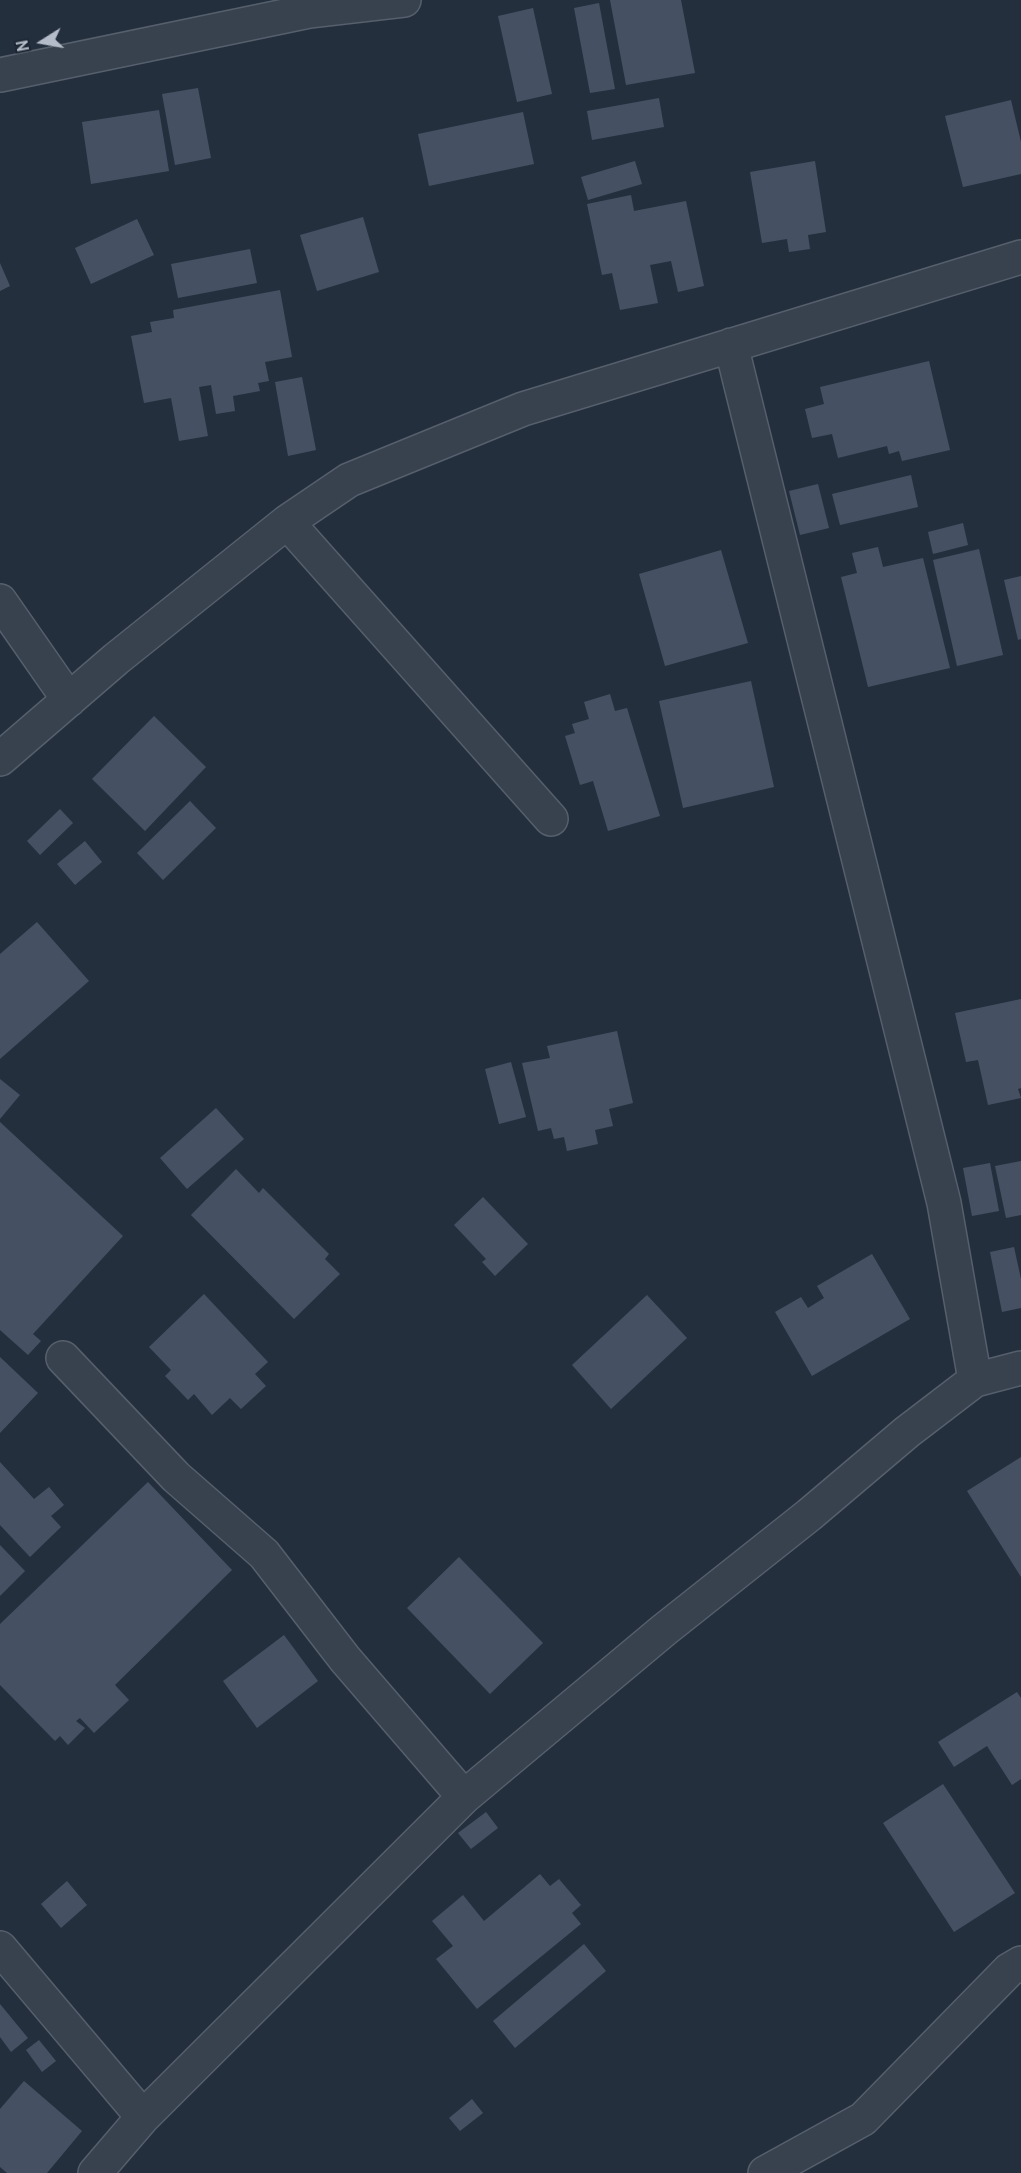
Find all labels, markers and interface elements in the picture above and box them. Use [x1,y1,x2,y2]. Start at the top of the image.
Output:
north arrow [12,12,72,72]
text: N [13,38,35,53]

